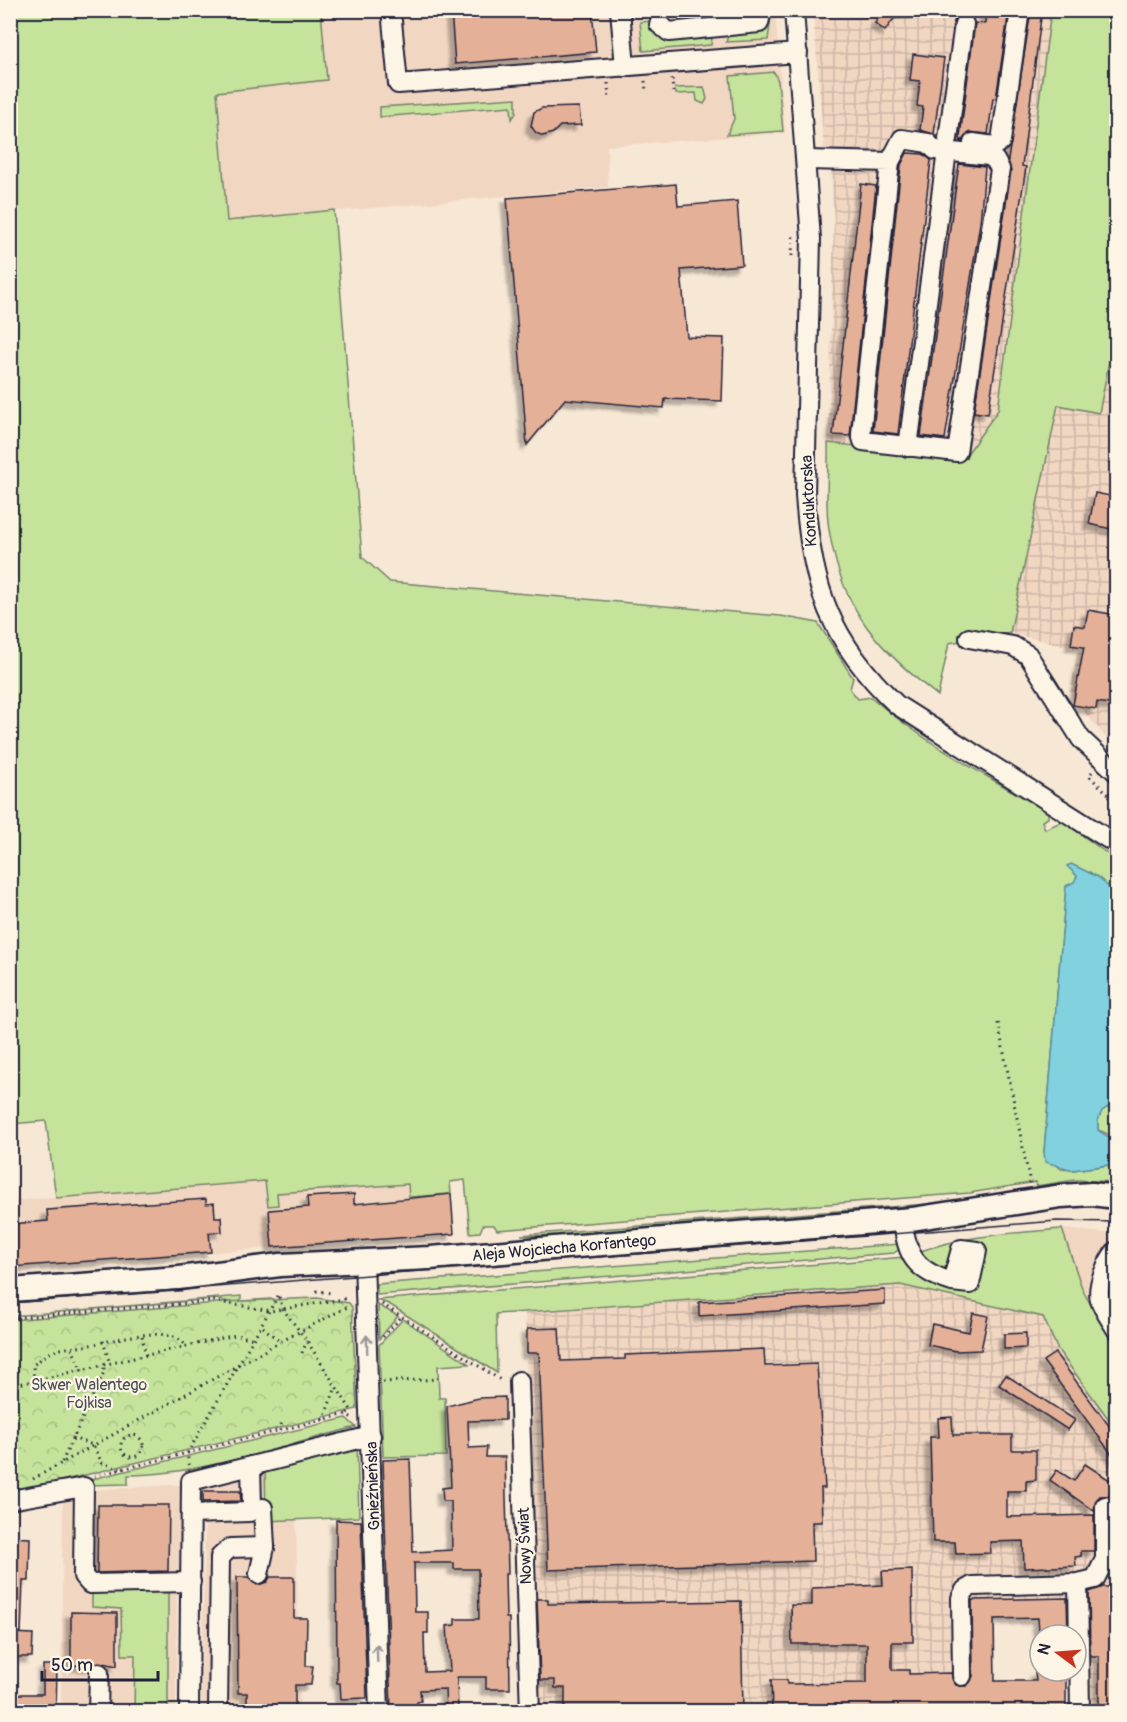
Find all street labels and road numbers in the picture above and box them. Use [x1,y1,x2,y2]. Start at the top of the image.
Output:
street label: Konduktorska [797,455,821,547]
street label: Aleja Wojciecha Korfantego [471,1230,657,1266]
street label: Gnieźnieńska [361,1441,385,1531]
street label: Nowy Świat [514,1507,536,1585]

